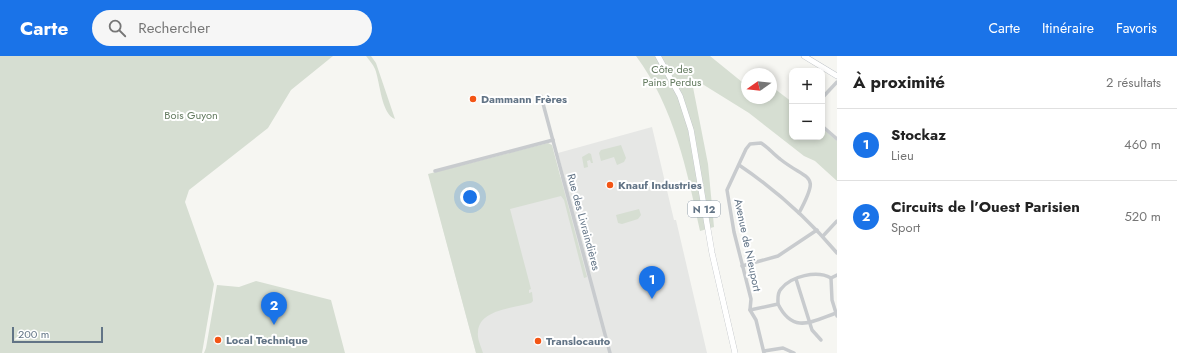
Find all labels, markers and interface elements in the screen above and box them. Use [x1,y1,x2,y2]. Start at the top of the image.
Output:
search box [92,10,372,46]
text: Carte [20,15,68,42]
icon: search [106,17,128,39]
text: Rechercher [138,17,210,39]
text: Carte [988,18,1020,38]
text: Itinéraire [1042,18,1094,38]
text: Favoris [1116,18,1157,38]
park label: Côte des Pains Perdus [643,61,702,90]
north arrow [741,68,777,104]
map controls [789,68,825,140]
button: + [789,68,825,104]
text: À proximité [853,70,945,94]
text: 2 résultats [1106,73,1161,92]
place label: Dammann Frères [481,91,567,107]
marker: Dammann Frères [468,94,478,104]
button: − [789,104,825,140]
park label: Bois Guyon [164,107,218,123]
text: Stockaz [891,124,946,146]
text: 1 [863,135,869,154]
text: 460 m [1124,135,1161,154]
text: Lieu [891,146,914,165]
street label: Rue des Livraindières [563,172,605,273]
place label: Knauf Industries [618,177,702,193]
marker: Knauf Industries [605,180,615,190]
your location [460,187,480,207]
text: Circuits de l’Ouest Parisien [891,196,1080,218]
street label: Avenue de Nieuport [730,197,766,293]
road number: N 12 [688,201,720,217]
text: 2 [862,207,870,226]
text: 520 m [1124,207,1161,226]
text: Sport [891,218,920,237]
pin: 1 [639,266,665,299]
pin: 2 [261,292,287,325]
scale bar [12,325,103,344]
text: 200 m [18,326,49,342]
place label: Local Technique [226,332,308,348]
place label: Translocauto [546,333,611,349]
marker: Local Technique [213,335,223,345]
marker: Translocauto [533,336,543,346]

